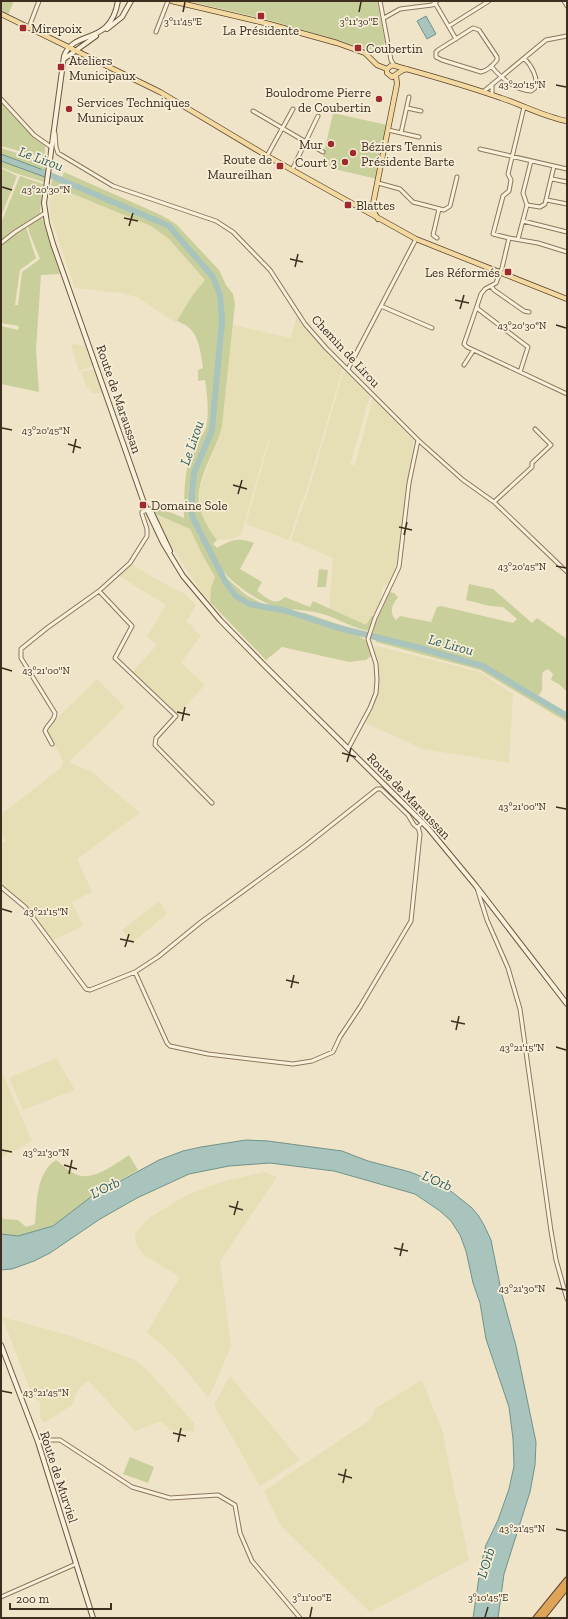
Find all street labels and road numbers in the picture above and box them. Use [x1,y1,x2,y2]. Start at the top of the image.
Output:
street label: Chemin de Lirou [309,312,384,391]
street label: Route de Maraussan [93,343,145,456]
street label: Route de Maraussan [364,750,454,842]
street label: Route de Murviel [37,1429,81,1525]

